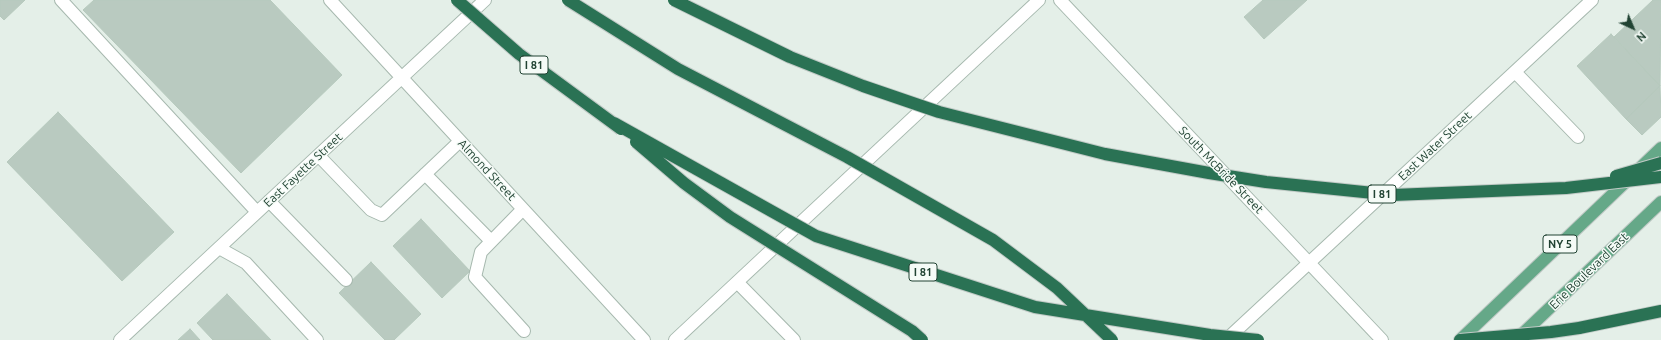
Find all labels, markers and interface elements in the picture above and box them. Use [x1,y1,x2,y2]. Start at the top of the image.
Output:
north arrow [1613,8,1653,48]
text: N [1634,29,1648,44]
road number: I 81 [520,56,548,74]
street label: East Water Street [1395,108,1475,184]
street label: South McBride Street [1176,123,1266,217]
street label: East Fayette Street [261,130,345,210]
street label: Almond Street [455,136,519,204]
road number: I 81 [1368,185,1396,203]
street label: Erie Boulevard East [1547,230,1631,312]
road number: NY 5 [1543,235,1577,253]
road number: I 81 [909,263,937,281]

